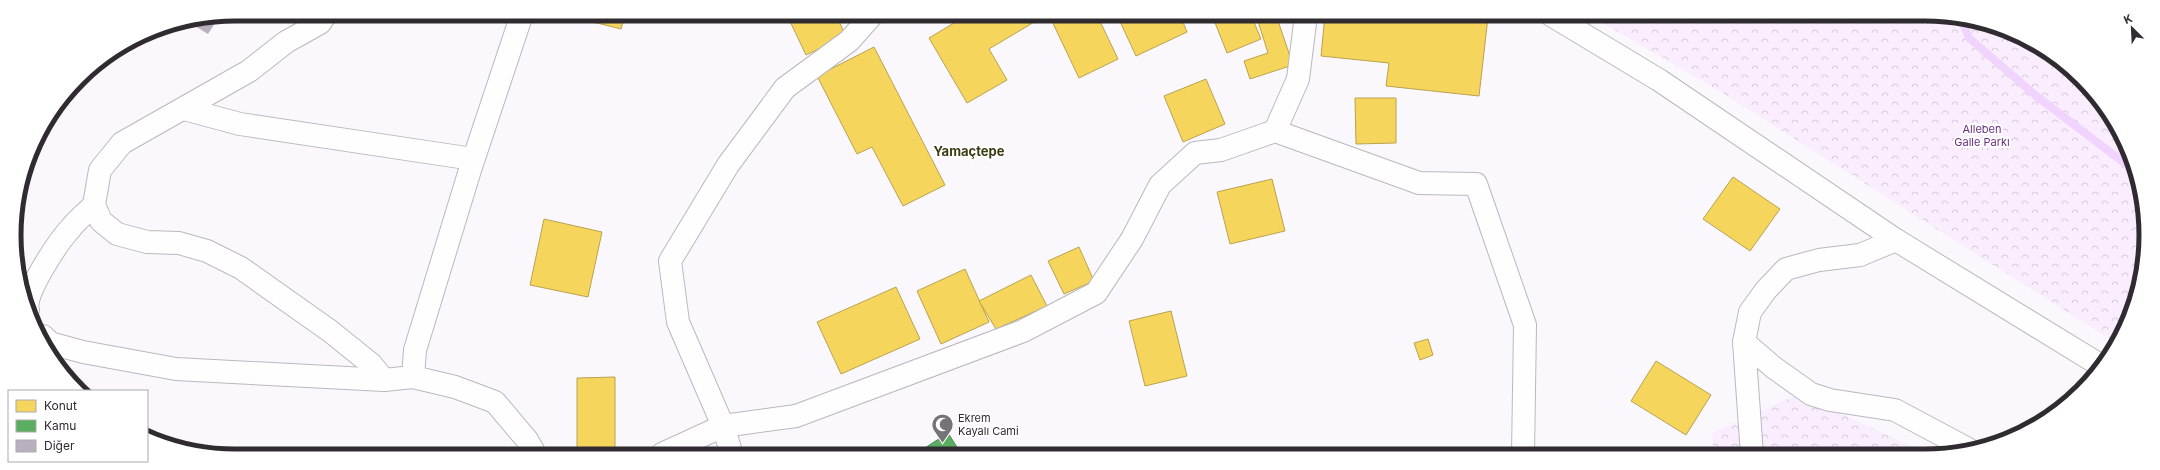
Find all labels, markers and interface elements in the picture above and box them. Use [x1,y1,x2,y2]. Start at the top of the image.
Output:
north arrow [2112,8,2152,48]
text: K [2121,11,2134,27]
park label: Alleben Galle Parkı [1954,122,2010,149]
district label: Yamaçtepe [933,143,1005,159]
legend [8,390,148,462]
text: Konut [44,398,77,413]
mosque icon: Ekrem Kayalı Cami [930,411,956,444]
place label: Ekrem Kayalı Cami [958,411,1019,438]
text: Kamu [44,418,76,433]
text: Diğer [44,438,75,453]

